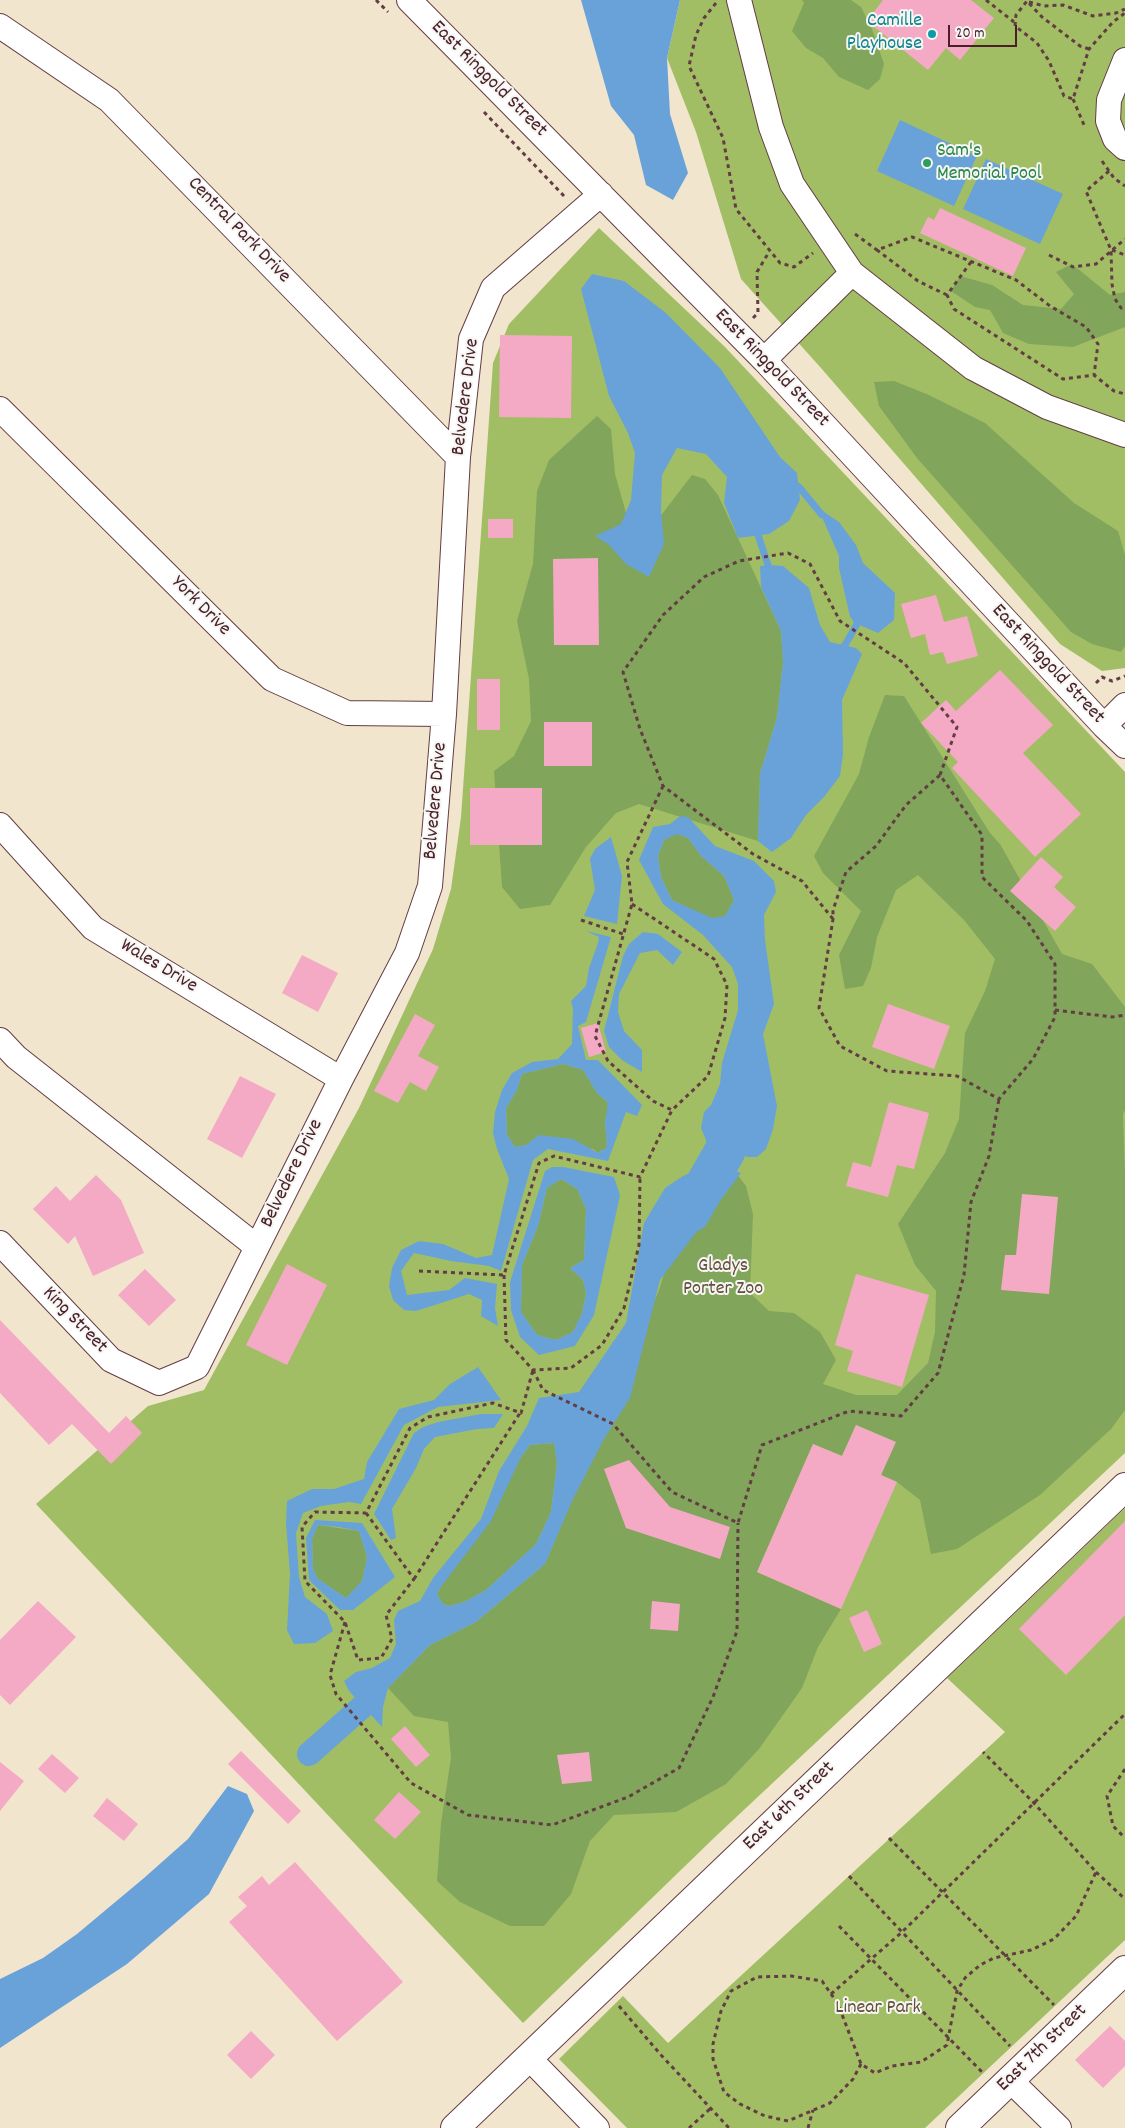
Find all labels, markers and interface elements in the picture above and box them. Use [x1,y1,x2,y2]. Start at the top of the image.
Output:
place label: Camille Playhouse [847,10,922,57]
scale bar [950,15,1019,47]
street label: East Ringgold Street [425,17,551,143]
text: 20 m [956,23,984,45]
marker: Camille Playhouse [926,28,938,40]
place label: Sam's Memorial Pool [937,140,1042,187]
marker: Sam's Memorial Pool [921,157,933,169]
street label: Central Park Drive [181,173,295,289]
street label: East Ringgold Street [708,305,834,433]
street label: Belvedere Drive [448,337,486,457]
street label: York Drive [165,572,235,642]
street label: East Ringgold Street [985,600,1109,730]
street label: Belvedere Drive [420,741,454,861]
street label: Wales Drive [115,935,201,999]
street label: Belvedere Drive [256,1116,330,1232]
park label: Gladys Porter Zoo [683,1255,763,1302]
street label: King Street [36,1282,112,1360]
street label: East 6th Street [739,1757,841,1857]
park label: Linear Park [835,1997,921,2021]
street label: East 7th Street [993,2000,1093,2098]

